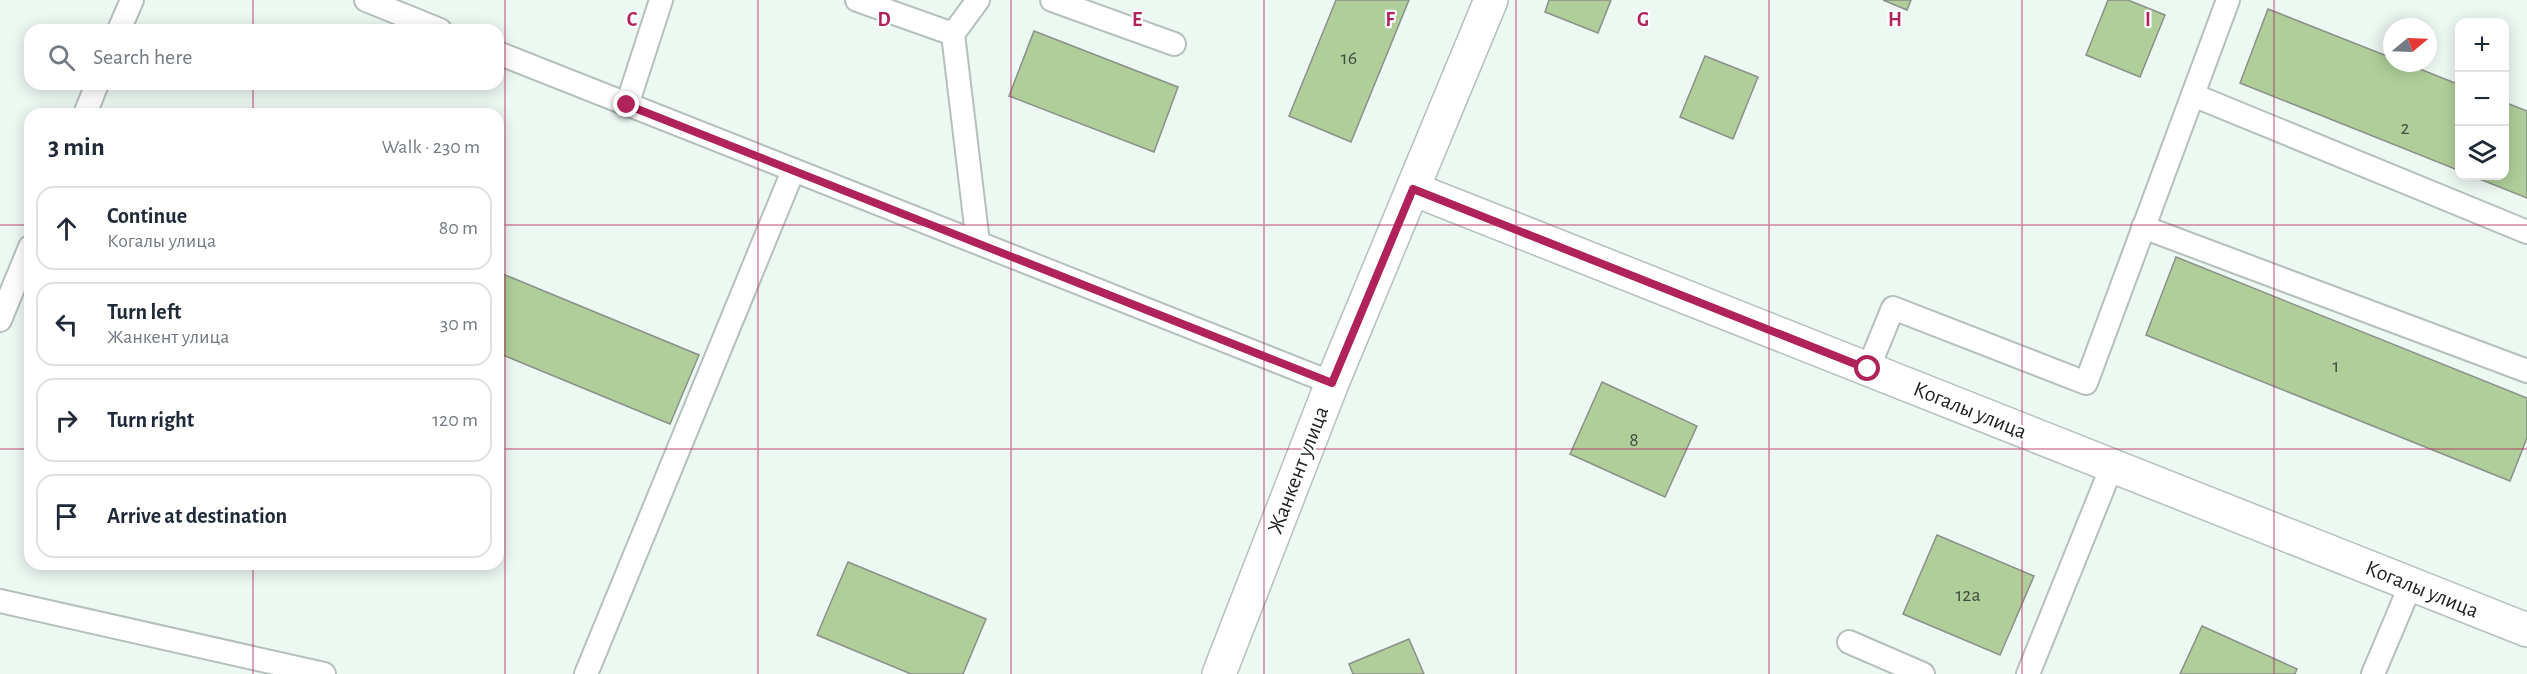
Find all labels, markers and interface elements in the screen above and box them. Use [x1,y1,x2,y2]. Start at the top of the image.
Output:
text: C [627,10,638,30]
text: D [877,10,891,30]
text: E [1132,10,1142,30]
text: F [1385,10,1395,30]
text: G [1637,10,1649,30]
text: H [1888,10,1902,30]
text: I [2145,10,2151,30]
north arrow [2383,18,2437,72]
map controls [2455,18,2509,180]
button: + [2455,18,2509,72]
search box [24,24,504,90]
icon: search [45,41,78,74]
text: Search here [93,46,192,68]
house number: 16 [1341,48,1357,68]
button: − [2455,72,2509,126]
route end [613,91,639,117]
house number: 2 [2400,118,2410,138]
button: layers [2455,126,2509,180]
text: 3 min [48,134,105,160]
text: Walk · 230 m [382,137,480,157]
text: Continue [107,205,187,227]
icon: ahead [50,212,83,245]
text: 80 m [439,218,478,238]
text: Когалы улица [107,231,216,251]
text: Turn left [107,301,181,323]
icon: left [50,308,83,341]
text: 30 m [440,314,478,334]
text: Жанкент улица [107,327,229,347]
route start [1854,355,1880,381]
house number: 1 [2333,356,2339,376]
street label: Когалы улица [1910,377,2030,443]
street label: Жанкент улица [1264,403,1332,537]
icon: right [50,404,83,437]
text: Turn right [107,409,194,431]
text: 120 m [432,410,478,430]
house number: 8 [1629,430,1639,450]
icon: arrive [50,500,83,533]
text: Arrive at destination [107,505,287,527]
street label: Когалы улица [2362,556,2482,622]
house number: 12а [1955,585,1981,605]

